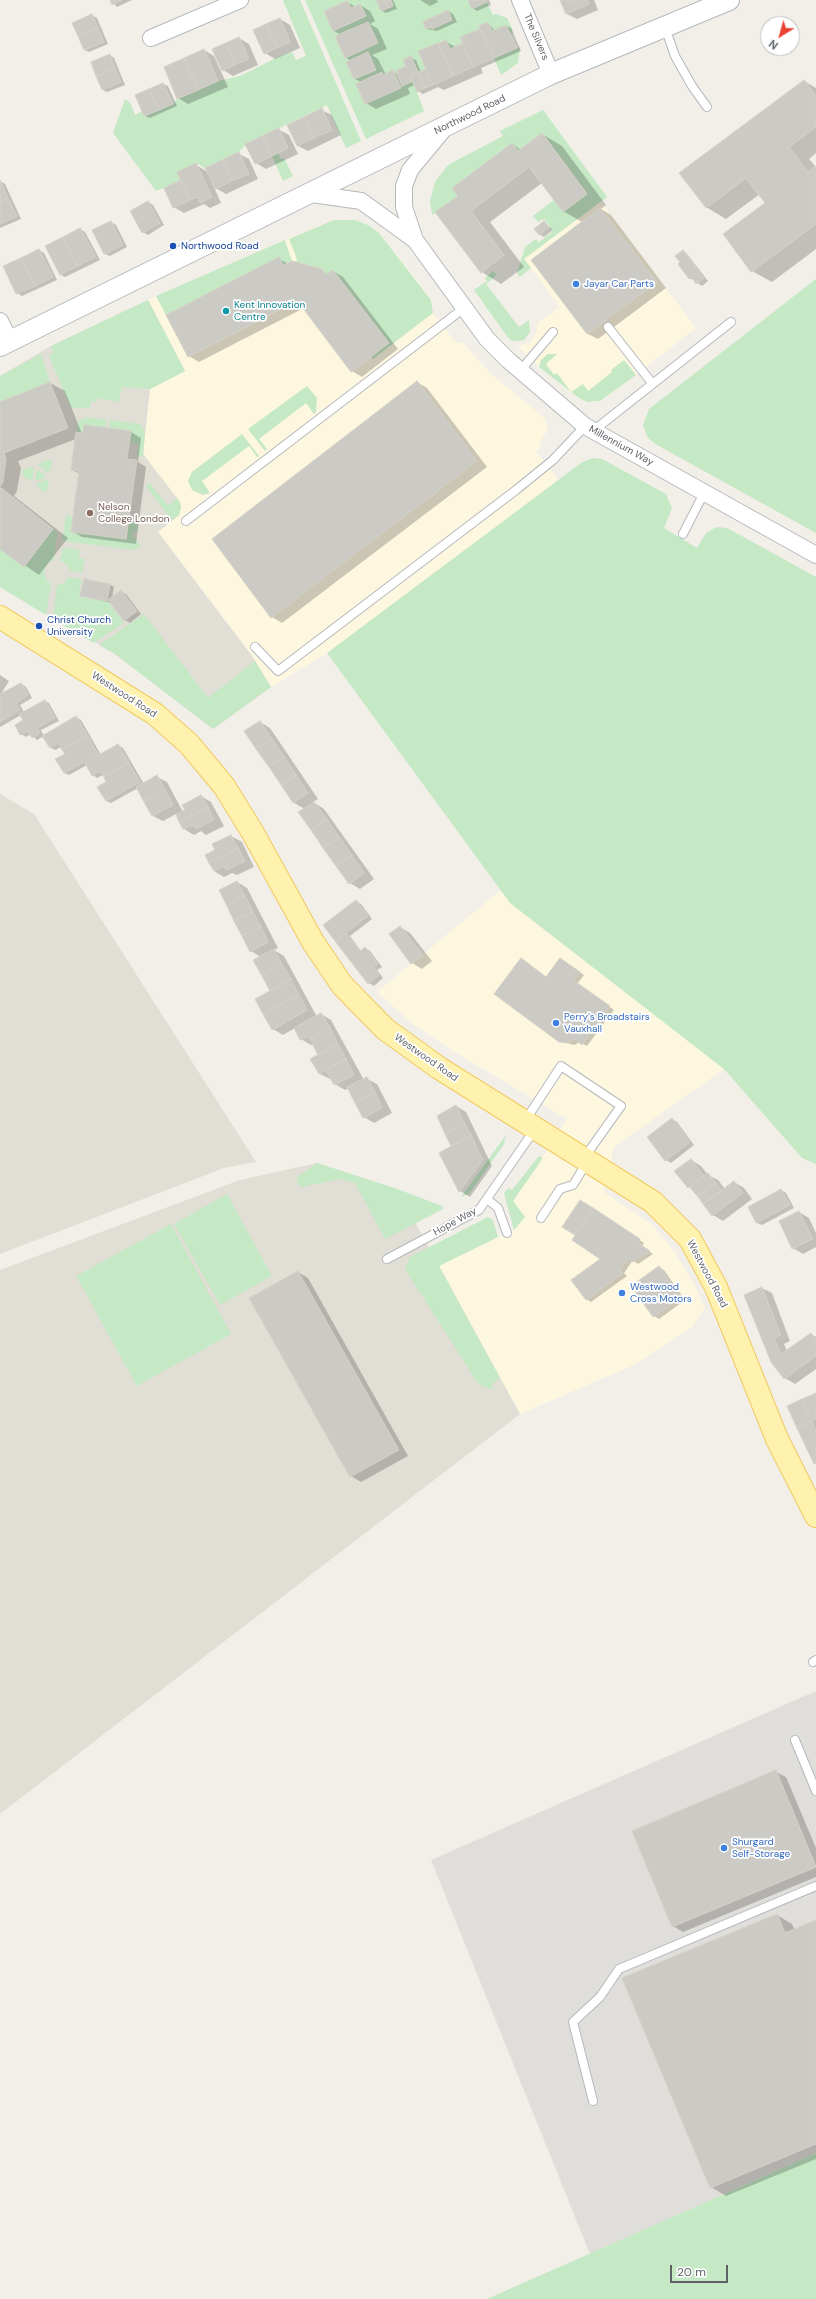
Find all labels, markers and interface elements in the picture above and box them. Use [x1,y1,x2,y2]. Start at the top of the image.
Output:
street label: The Silvers [521,12,551,62]
north arrow [760,16,800,56]
text: N [766,37,781,53]
street label: Northwood Road [432,93,508,137]
place label: Northwood Road [181,240,259,252]
marker: Northwood Road [168,241,178,251]
place label: Jayar Car Parts [584,278,654,290]
marker: Jayar Car Parts [571,279,581,289]
place label: Kent Innovation Centre [234,299,305,322]
marker: Kent Innovation Centre [221,306,231,316]
street label: Millennium Way [587,423,655,469]
place label: Nelson College London [98,501,170,524]
marker: Nelson College London [85,508,95,518]
place label: Christ Church University [47,614,111,638]
marker: Christ Church University [34,621,44,631]
street label: Westwood Road [89,670,159,720]
place label: Perry's Broadstairs Vauxhall [564,1011,650,1034]
marker: Perry's Broadstairs Vauxhall [551,1018,561,1028]
street label: Westwood Road [392,1032,460,1084]
street label: Hope Way [431,1205,479,1239]
street label: Westwood Road [684,1238,730,1310]
place label: Westwood Cross Motors [630,1281,692,1304]
marker: Westwood Cross Motors [617,1288,627,1298]
place label: Shurgard Self-Storage [732,1836,790,1860]
marker: Shurgard Self-Storage [719,1843,729,1853]
scale bar [672,2257,730,2283]
text: 20 m [677,2264,706,2280]

